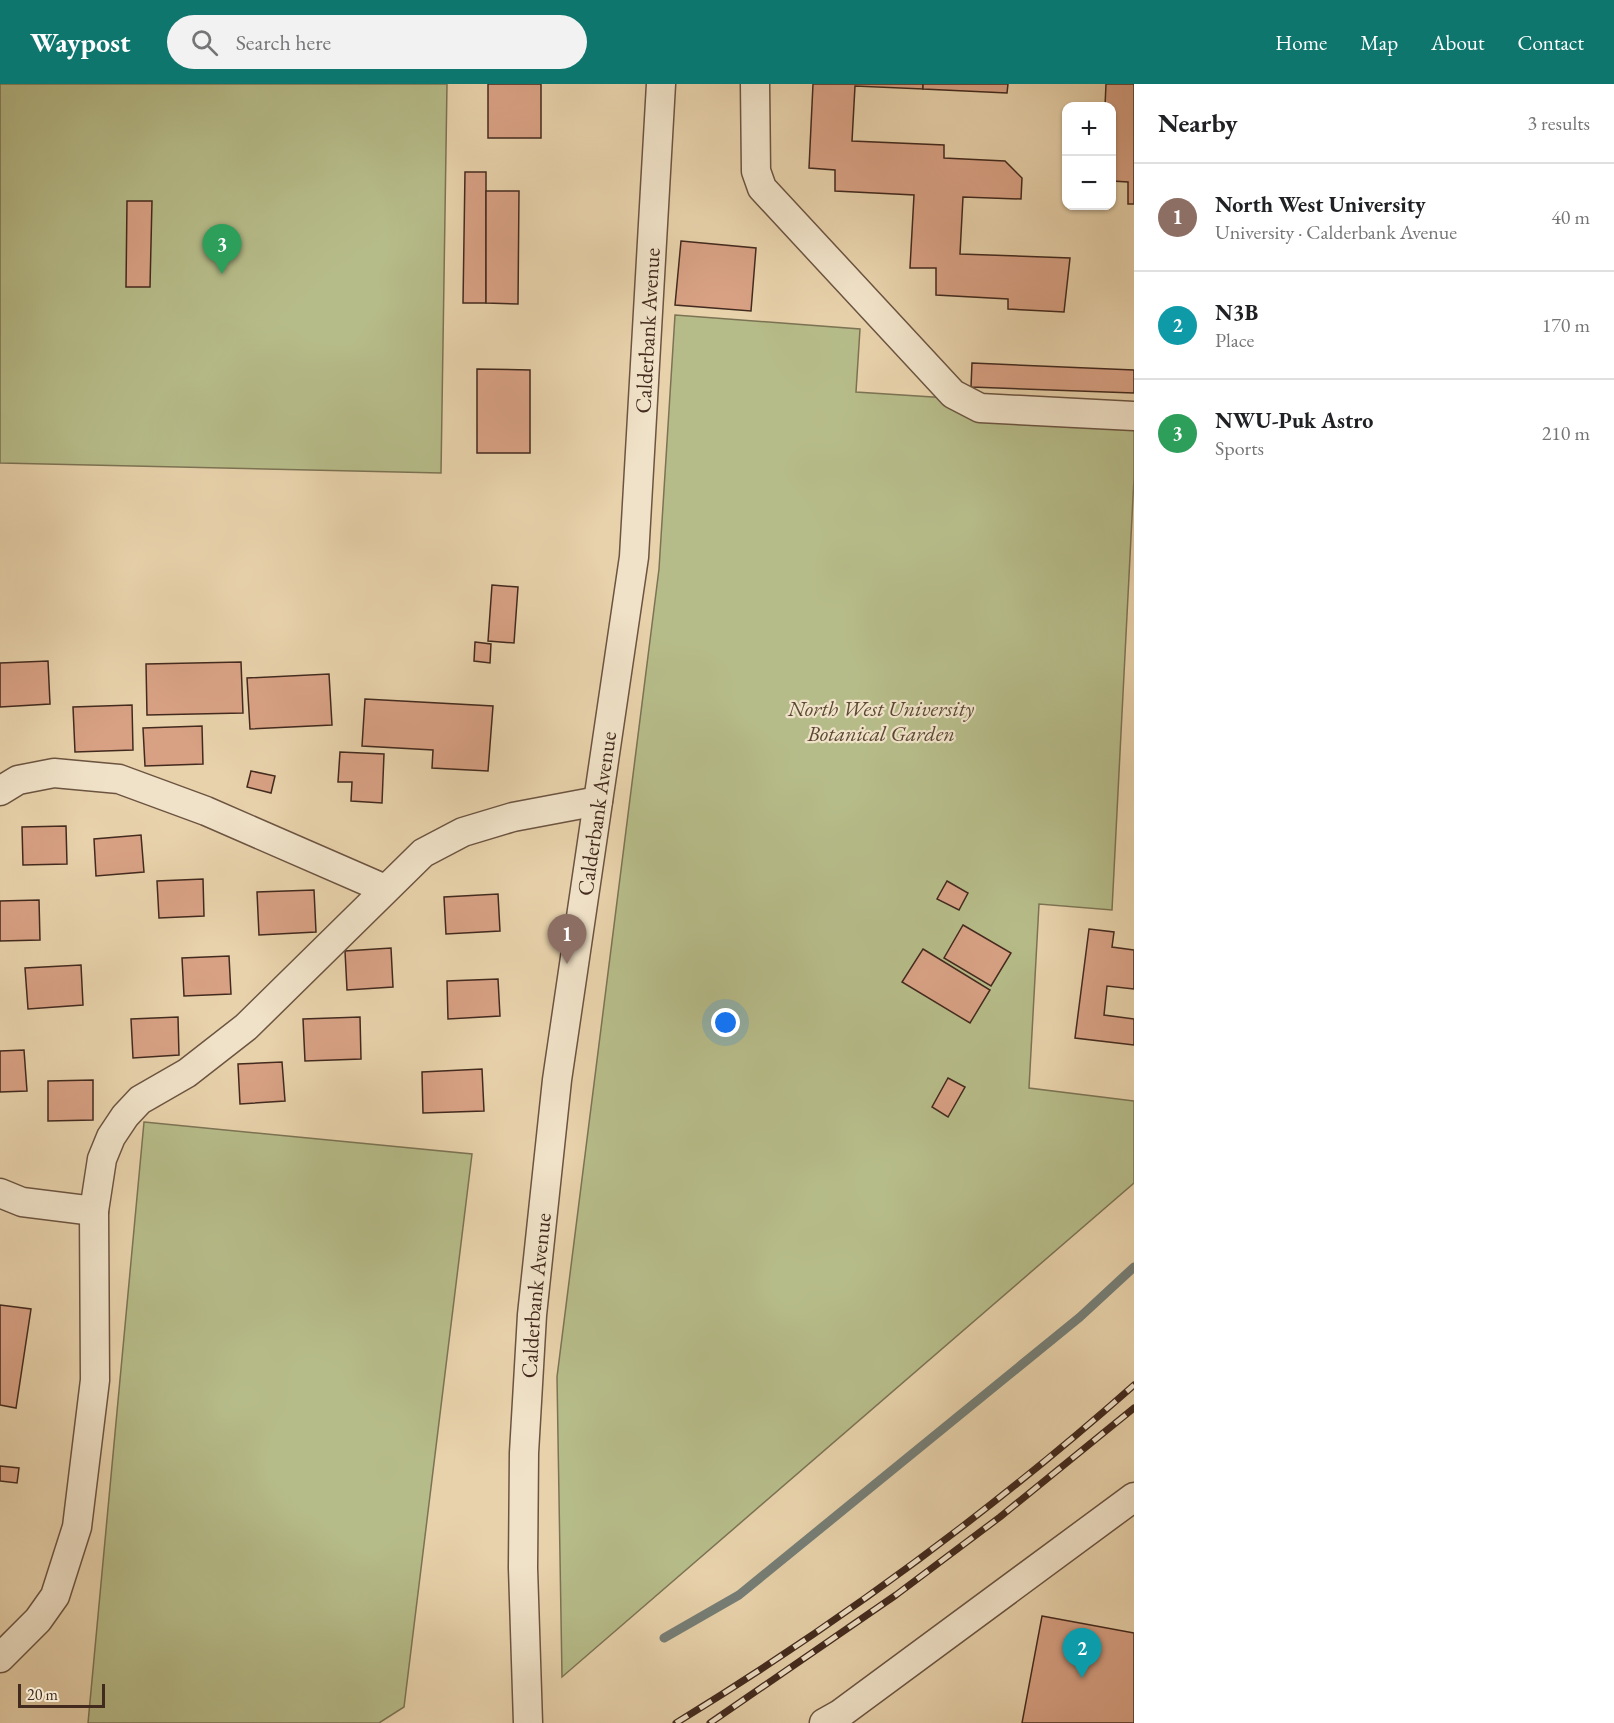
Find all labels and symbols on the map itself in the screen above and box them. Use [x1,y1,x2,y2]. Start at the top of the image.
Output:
pin: 3 [202,224,242,274]
street label: Calderbank Avenue [628,247,667,414]
park label: North West University Botanical Garden [787,694,974,748]
street label: Calderbank Avenue [570,729,623,898]
pin: 1 [548,914,586,964]
your location [711,1008,740,1037]
street label: Calderbank Avenue [514,1211,558,1379]
pin: 2 [1062,1628,1102,1678]
scale bar [18,1681,105,1708]

